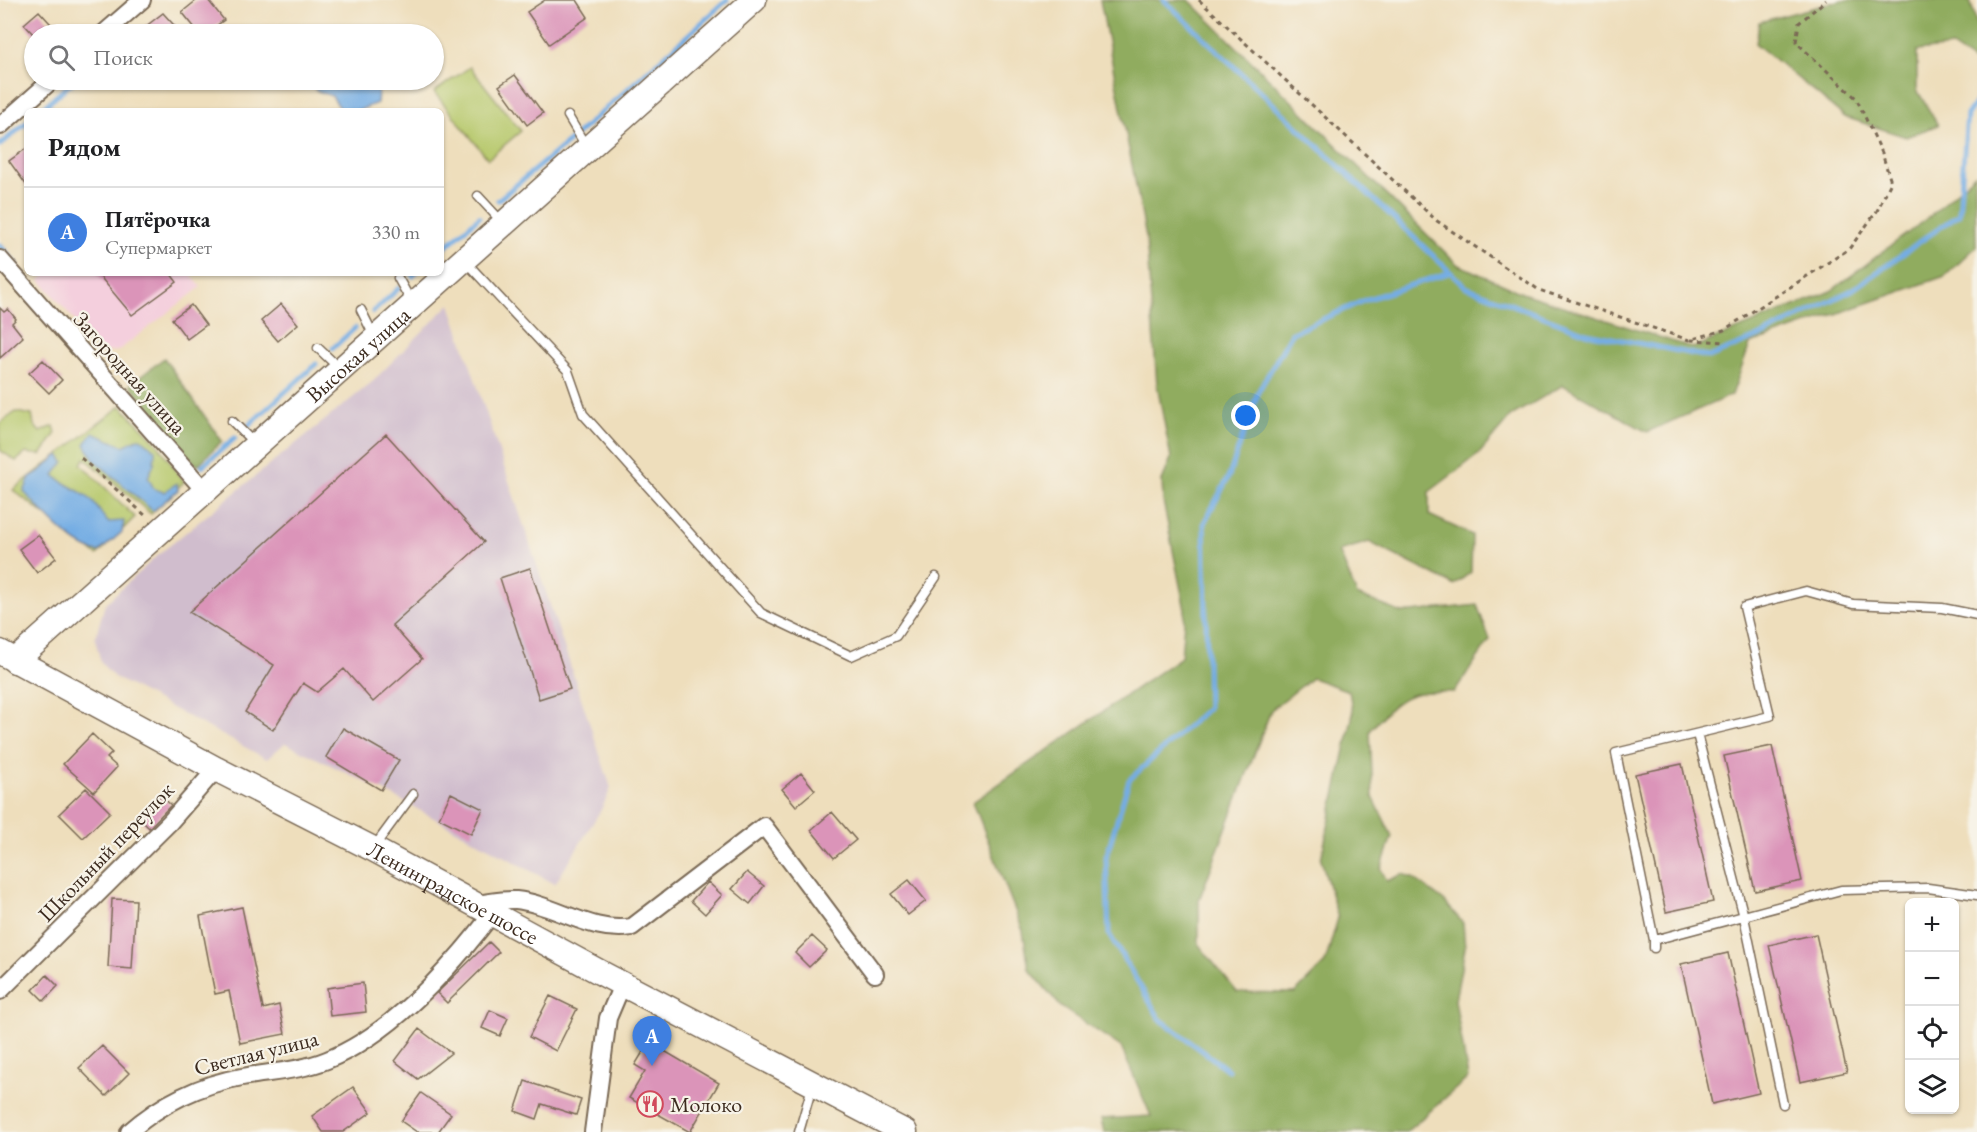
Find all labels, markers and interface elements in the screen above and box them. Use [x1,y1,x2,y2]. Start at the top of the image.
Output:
search box [24,24,444,90]
icon: search [45,41,78,74]
text: Поиск [93,43,153,72]
text: Рядом [48,130,121,164]
text: Пятёрочка [105,205,210,234]
text: A [60,219,75,245]
text: 330 m [372,219,420,245]
text: Супермаркет [105,234,212,260]
street label: Высокая улица [300,300,416,409]
street label: Загородная улица [67,305,193,441]
your location [1231,401,1260,430]
street label: Школьный переулок [32,775,181,928]
street label: Ленинградское шоссе [362,834,544,951]
map controls [1905,898,1959,1114]
button: + [1905,898,1959,952]
button: − [1905,952,1959,1006]
button: locate [1905,1006,1959,1060]
pin: A [632,1016,672,1066]
street label: Светлая улица [191,1024,321,1082]
button: layers [1905,1060,1959,1114]
restaurant icon: Молоко [635,1089,665,1119]
place label: Молоко [670,1090,742,1119]

